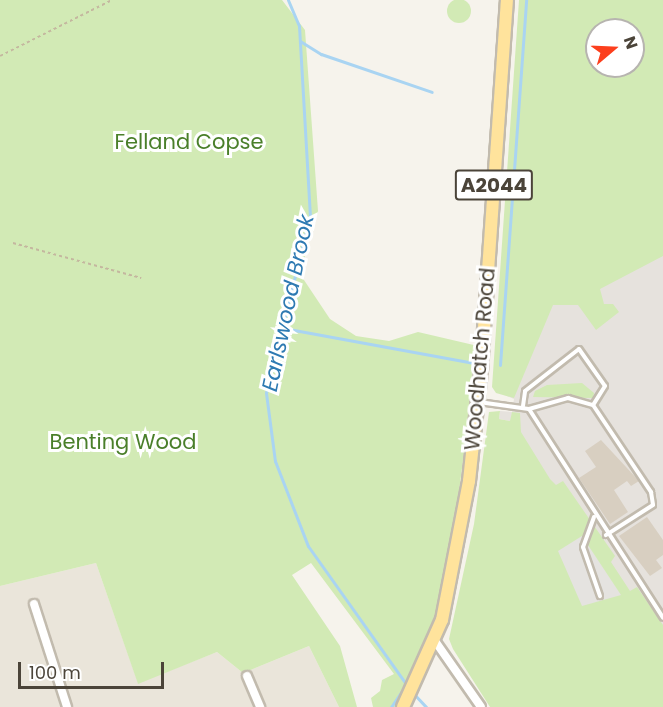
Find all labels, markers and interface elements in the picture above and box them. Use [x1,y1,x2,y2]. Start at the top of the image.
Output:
north arrow [585,18,645,78]
text: N [618,33,643,52]
park label: Felland Copse [114,129,264,155]
road number: A2044 [454,168,534,202]
water label: Earlswood Brook [256,212,320,394]
street label: Woodhatch Road [459,267,501,451]
park label: Benting Wood [50,429,196,455]
scale bar [21,650,166,688]
text: 100 m [29,660,81,685]

